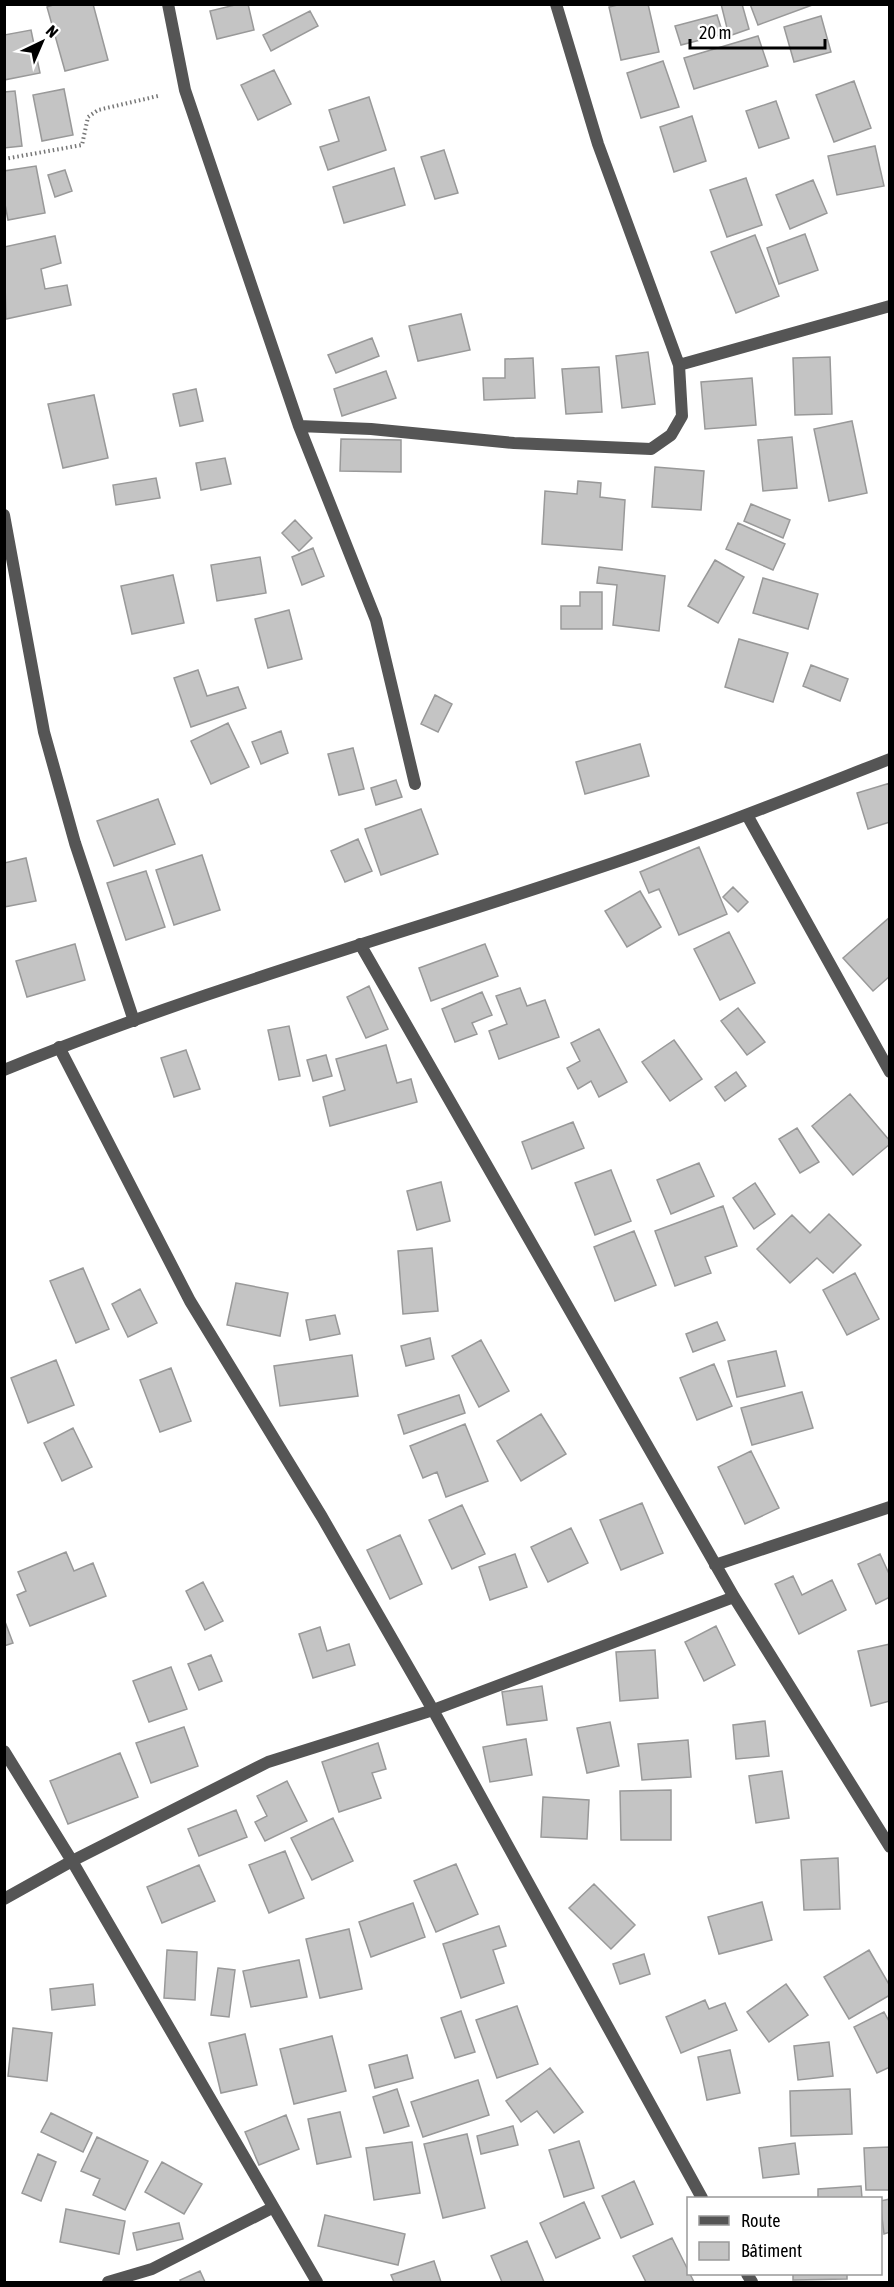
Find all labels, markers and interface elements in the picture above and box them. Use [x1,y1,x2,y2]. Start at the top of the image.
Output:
north arrow [12,12,72,72]
scale bar [690,12,825,50]
text: N [43,21,62,41]
text: 20 m [699,22,731,43]
legend [687,2197,882,2275]
text: Route [741,2210,780,2231]
text: Bâtiment [741,2240,802,2261]

